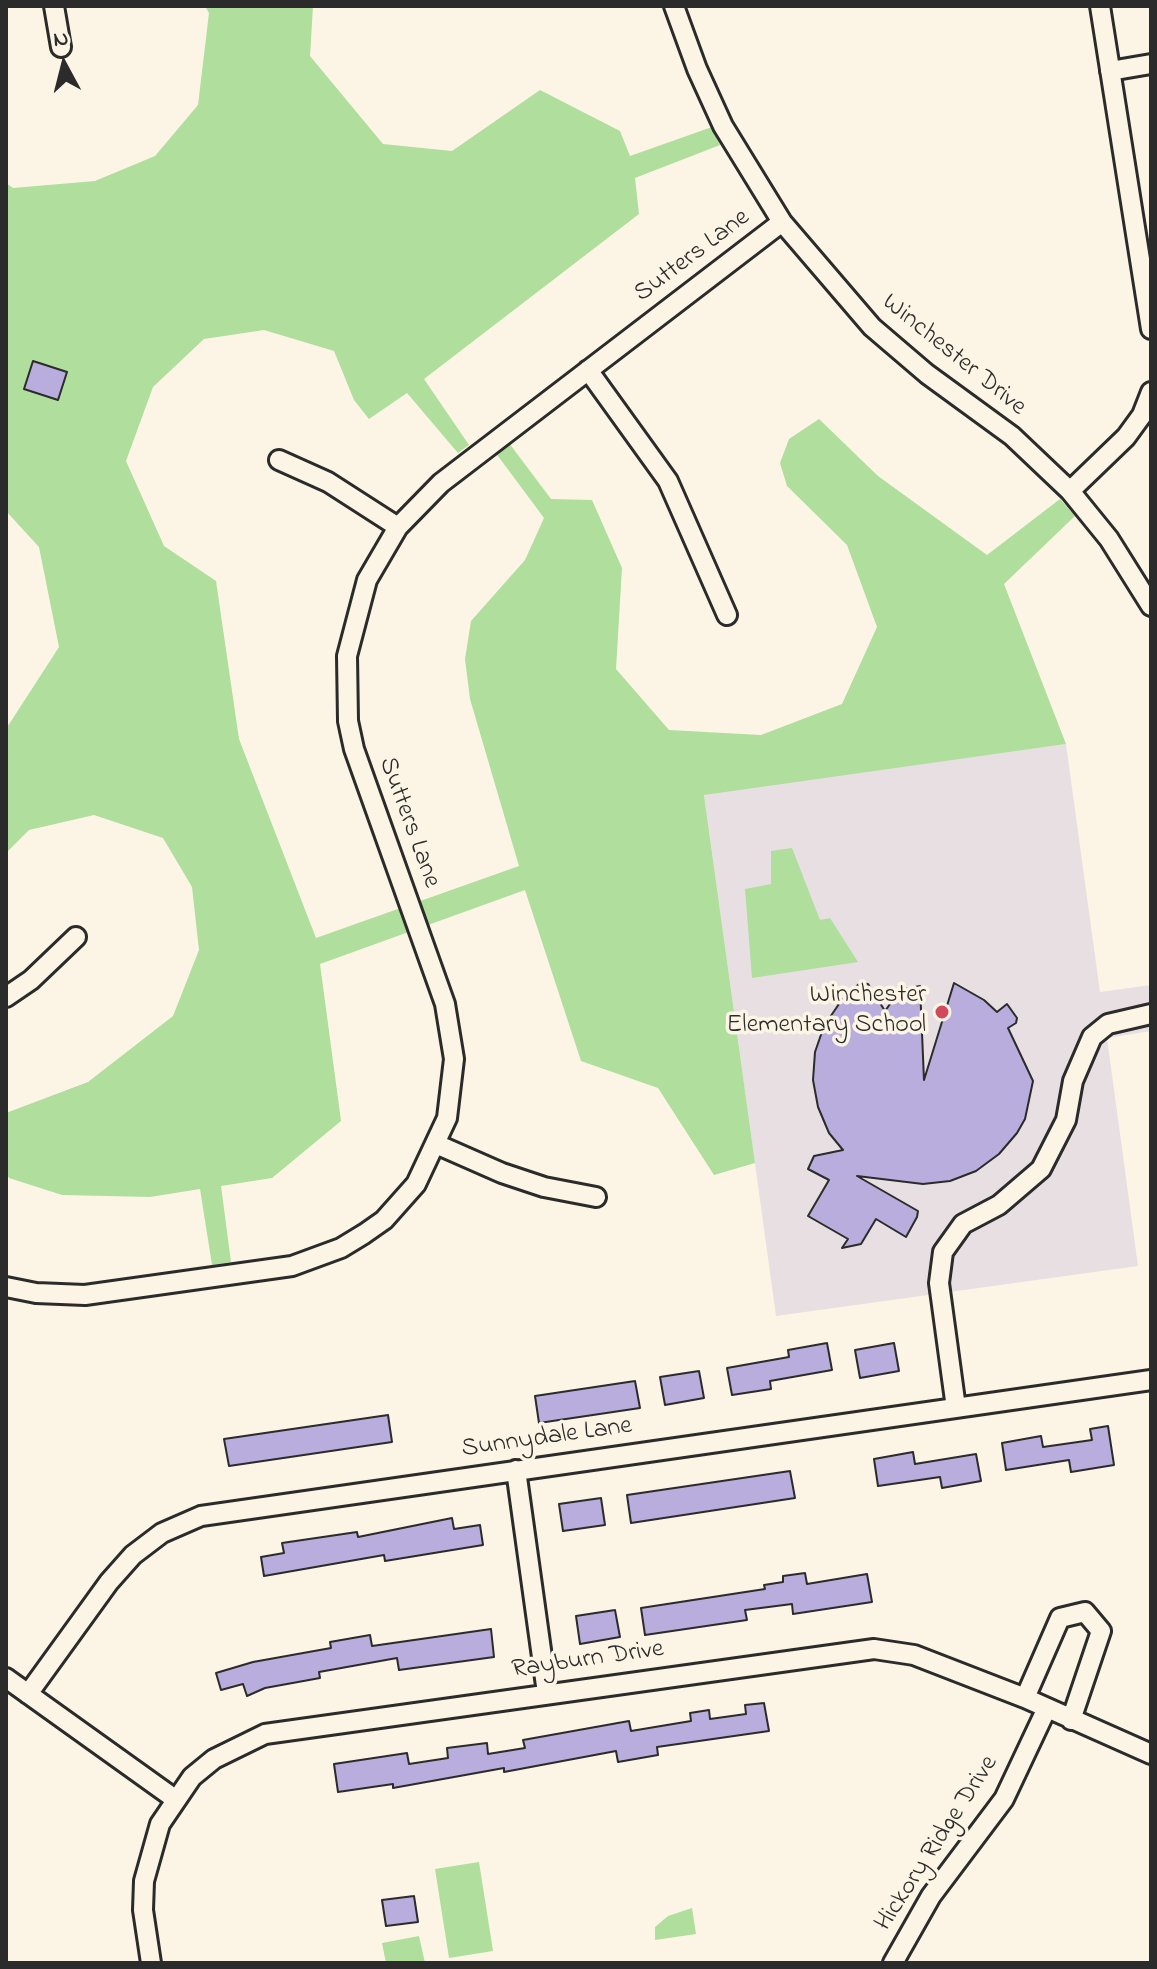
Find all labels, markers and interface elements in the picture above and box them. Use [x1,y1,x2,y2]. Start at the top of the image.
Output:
text: N [52,23,70,57]
north arrow [24,24,104,104]
street label: Sutters Lane [629,203,757,311]
street label: Winchester Drive [874,288,1032,424]
street label: Sutters Lane [370,754,446,892]
place label: Winchester Elementary School [727,981,926,1042]
marker: Winchester Elementary School [933,1003,951,1021]
street label: Sunnydale Lane [460,1412,634,1466]
street label: Rayburn Drive [510,1635,666,1687]
street label: Hickory Ridge Drive [870,1750,1006,1938]

